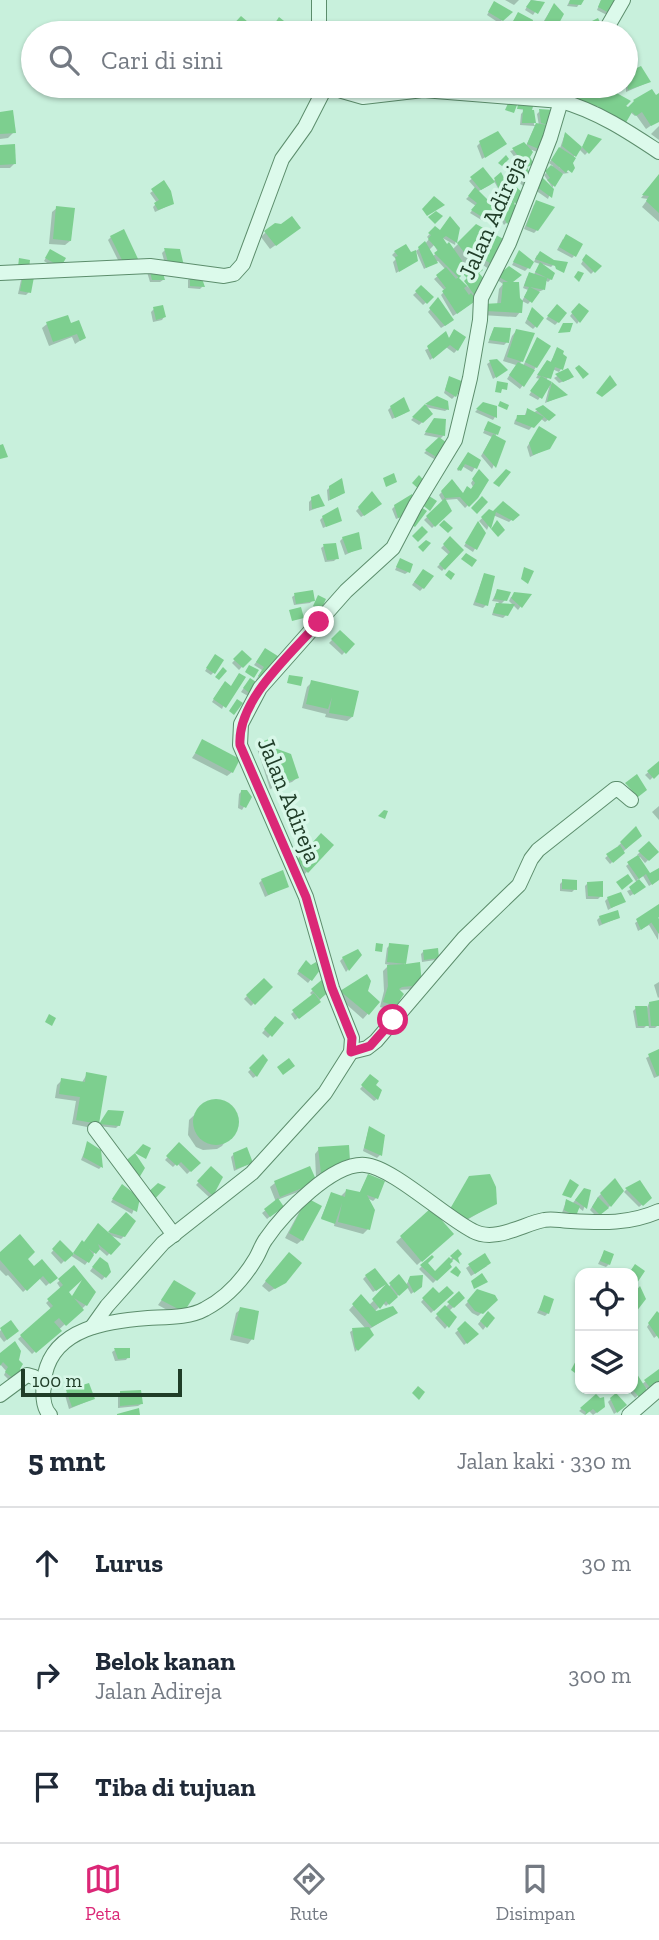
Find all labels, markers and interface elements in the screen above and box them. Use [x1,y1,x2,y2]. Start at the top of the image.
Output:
search box [21,21,638,98]
icon: search [45,41,83,79]
text: Cari di sini [101,44,223,76]
street label: Jalan Adireja [452,150,532,283]
route end [303,606,334,637]
street label: Jalan Adireja [252,733,328,867]
route start [377,1004,408,1035]
map controls [575,1268,638,1394]
button: locate [575,1268,638,1331]
button: layers [575,1331,638,1394]
scale bar [21,1366,182,1398]
text: 100 m [32,1369,82,1392]
text: 5 mnt [28,1443,105,1479]
text: Jalan kaki · 330 m [457,1447,631,1475]
icon: ahead [28,1544,66,1582]
text: Lurus [95,1547,163,1579]
text: 30 m [581,1549,631,1577]
text: Belok kanan [95,1645,236,1677]
icon: right [28,1656,66,1694]
text: 300 m [568,1661,631,1689]
text: Jalan Adireja [95,1677,222,1705]
icon: arrive [28,1768,66,1806]
text: Tiba di tujuan [95,1771,256,1803]
tab: Peta [84,1860,122,1925]
tab: Rute [290,1860,328,1925]
tab: Disimpan [496,1860,575,1925]

